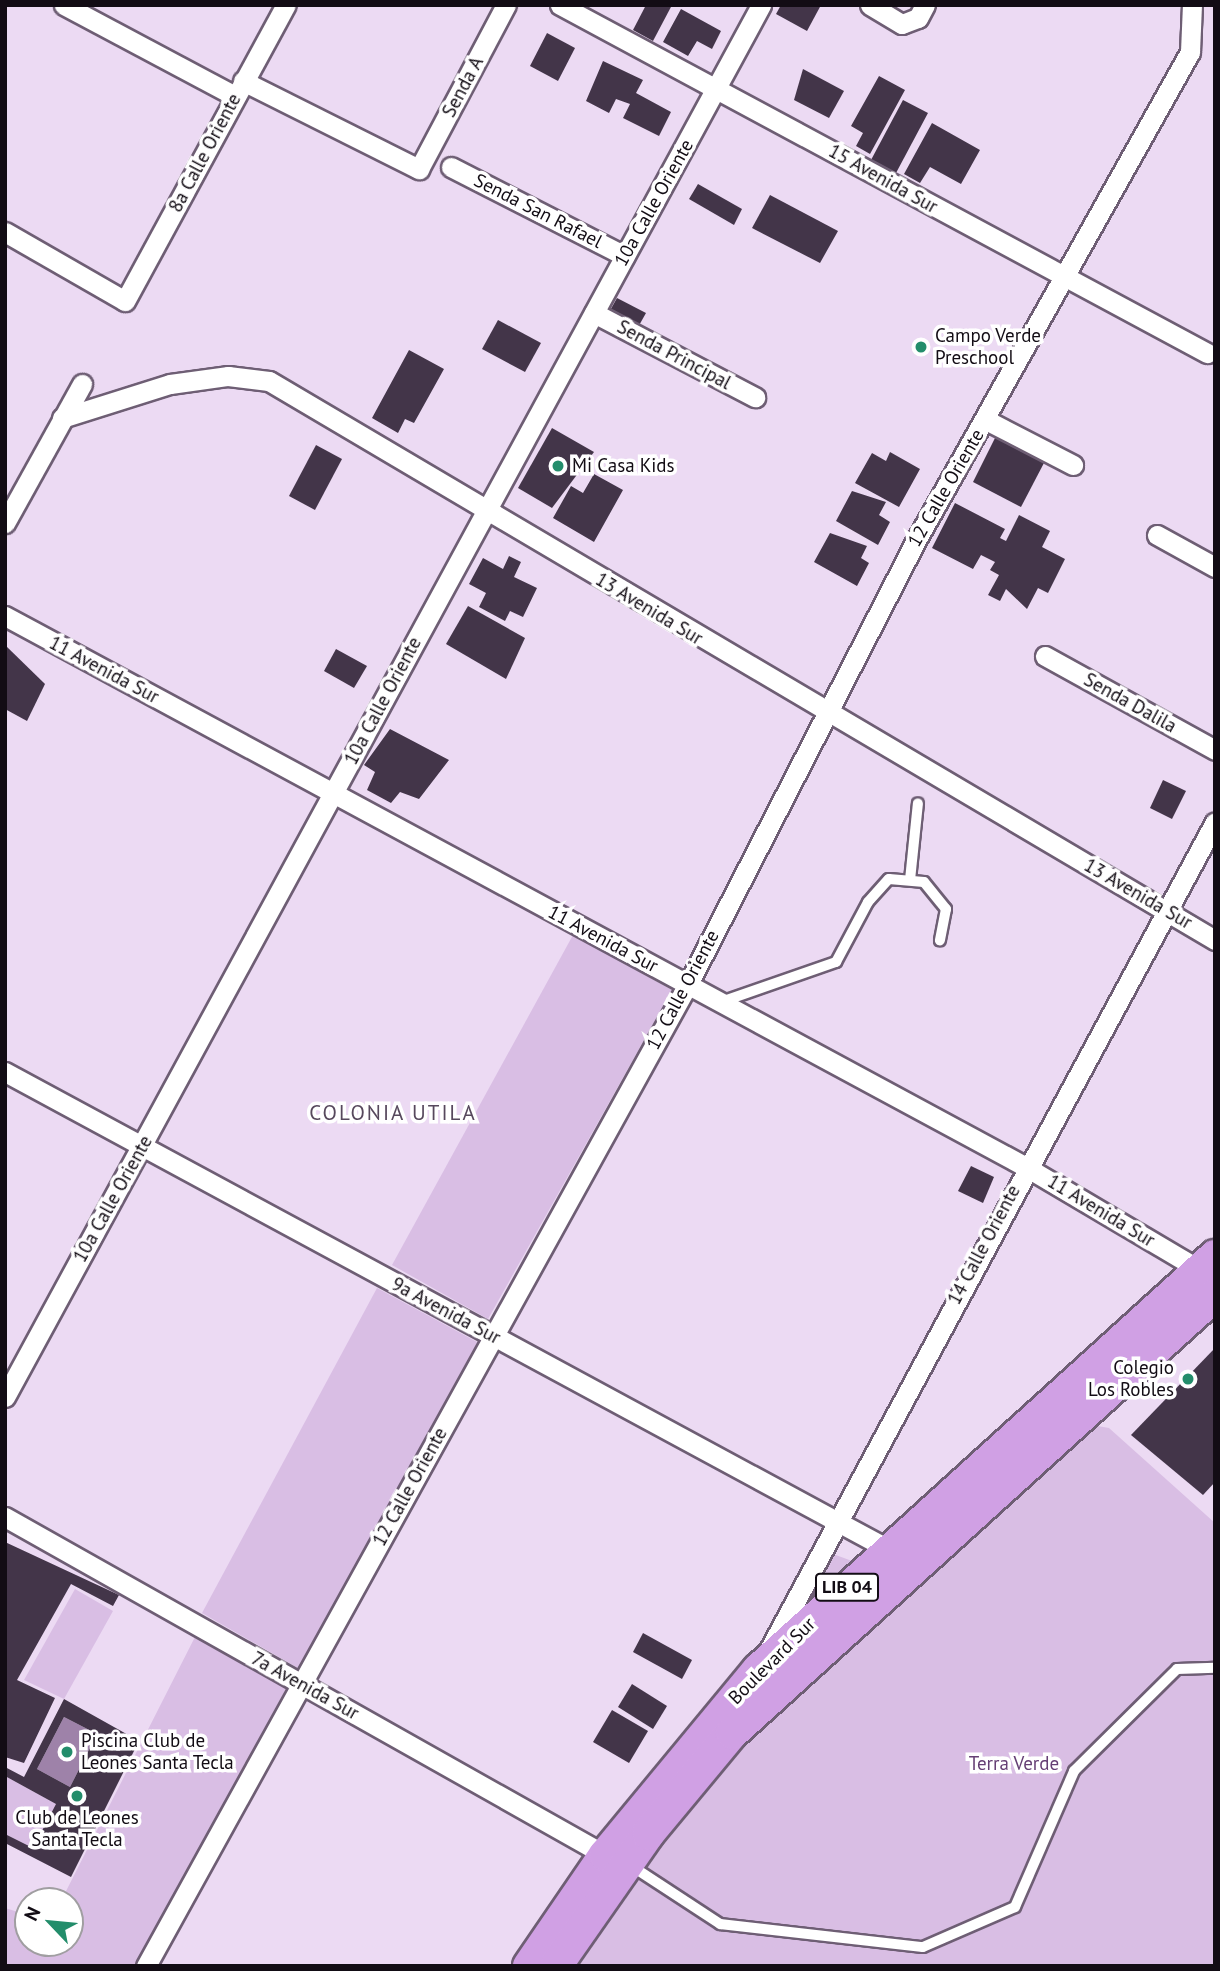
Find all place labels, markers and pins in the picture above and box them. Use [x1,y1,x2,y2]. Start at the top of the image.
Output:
place label: Campo Verde Preschool [935,325,1042,369]
marker: Campo Verde Preschool [913,339,929,355]
place label: Mi Casa Kids [572,455,675,477]
marker: Mi Casa Kids [550,458,566,474]
place label: Colegio Los Robles [1088,1357,1174,1401]
marker: Colegio Los Robles [1180,1371,1196,1387]
place label: Piscina Club de Leones Santa Tecla [81,1730,234,1774]
marker: Piscina Club de Leones Santa Tecla [59,1744,75,1760]
marker: Club de Leones Santa Tecla [69,1788,85,1804]
place label: Club de Leones Santa Tecla [15,1807,139,1851]

